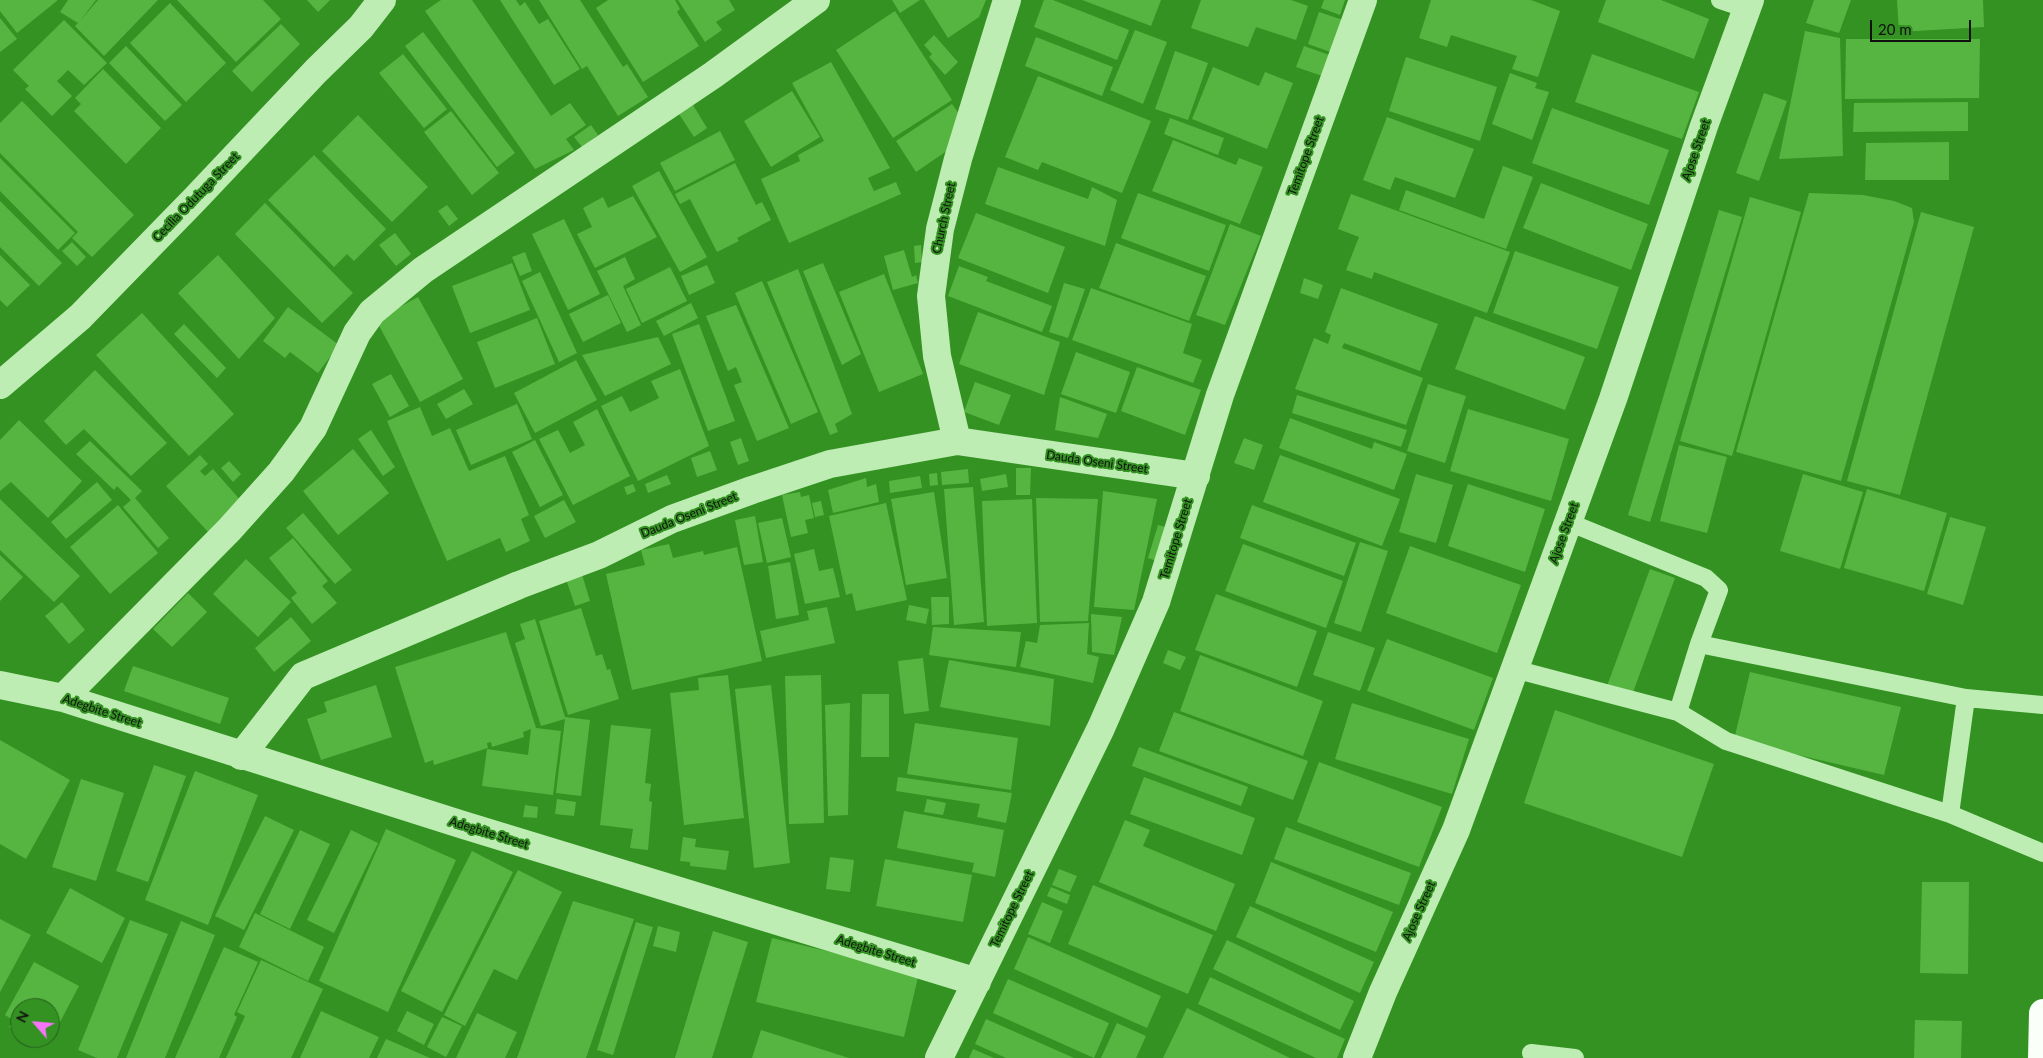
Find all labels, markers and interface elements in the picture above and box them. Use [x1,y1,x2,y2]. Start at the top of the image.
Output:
scale bar [1873,10,1974,42]
text: 20 m [1878,20,1912,38]
street label: Temitope Street [1285,114,1327,198]
street label: Ajose Street [1679,117,1713,183]
street label: Cecilia Odutuga Street [150,149,242,245]
street label: Church Street [929,181,959,255]
street label: Dauda Oseni Street [1045,448,1149,476]
street label: Dauda Oseni Street [639,489,739,541]
street label: Temitope Street [1157,497,1195,581]
street label: Ajose Street [1546,500,1582,566]
street label: Adegbite Street [61,691,143,731]
street label: Adegbite Street [448,814,530,852]
street label: Temitope Street [987,868,1037,950]
street label: Ajose Street [1399,879,1439,943]
street label: Adegbite Street [835,932,917,970]
north arrow [10,998,60,1048]
text: N [12,1008,32,1025]

